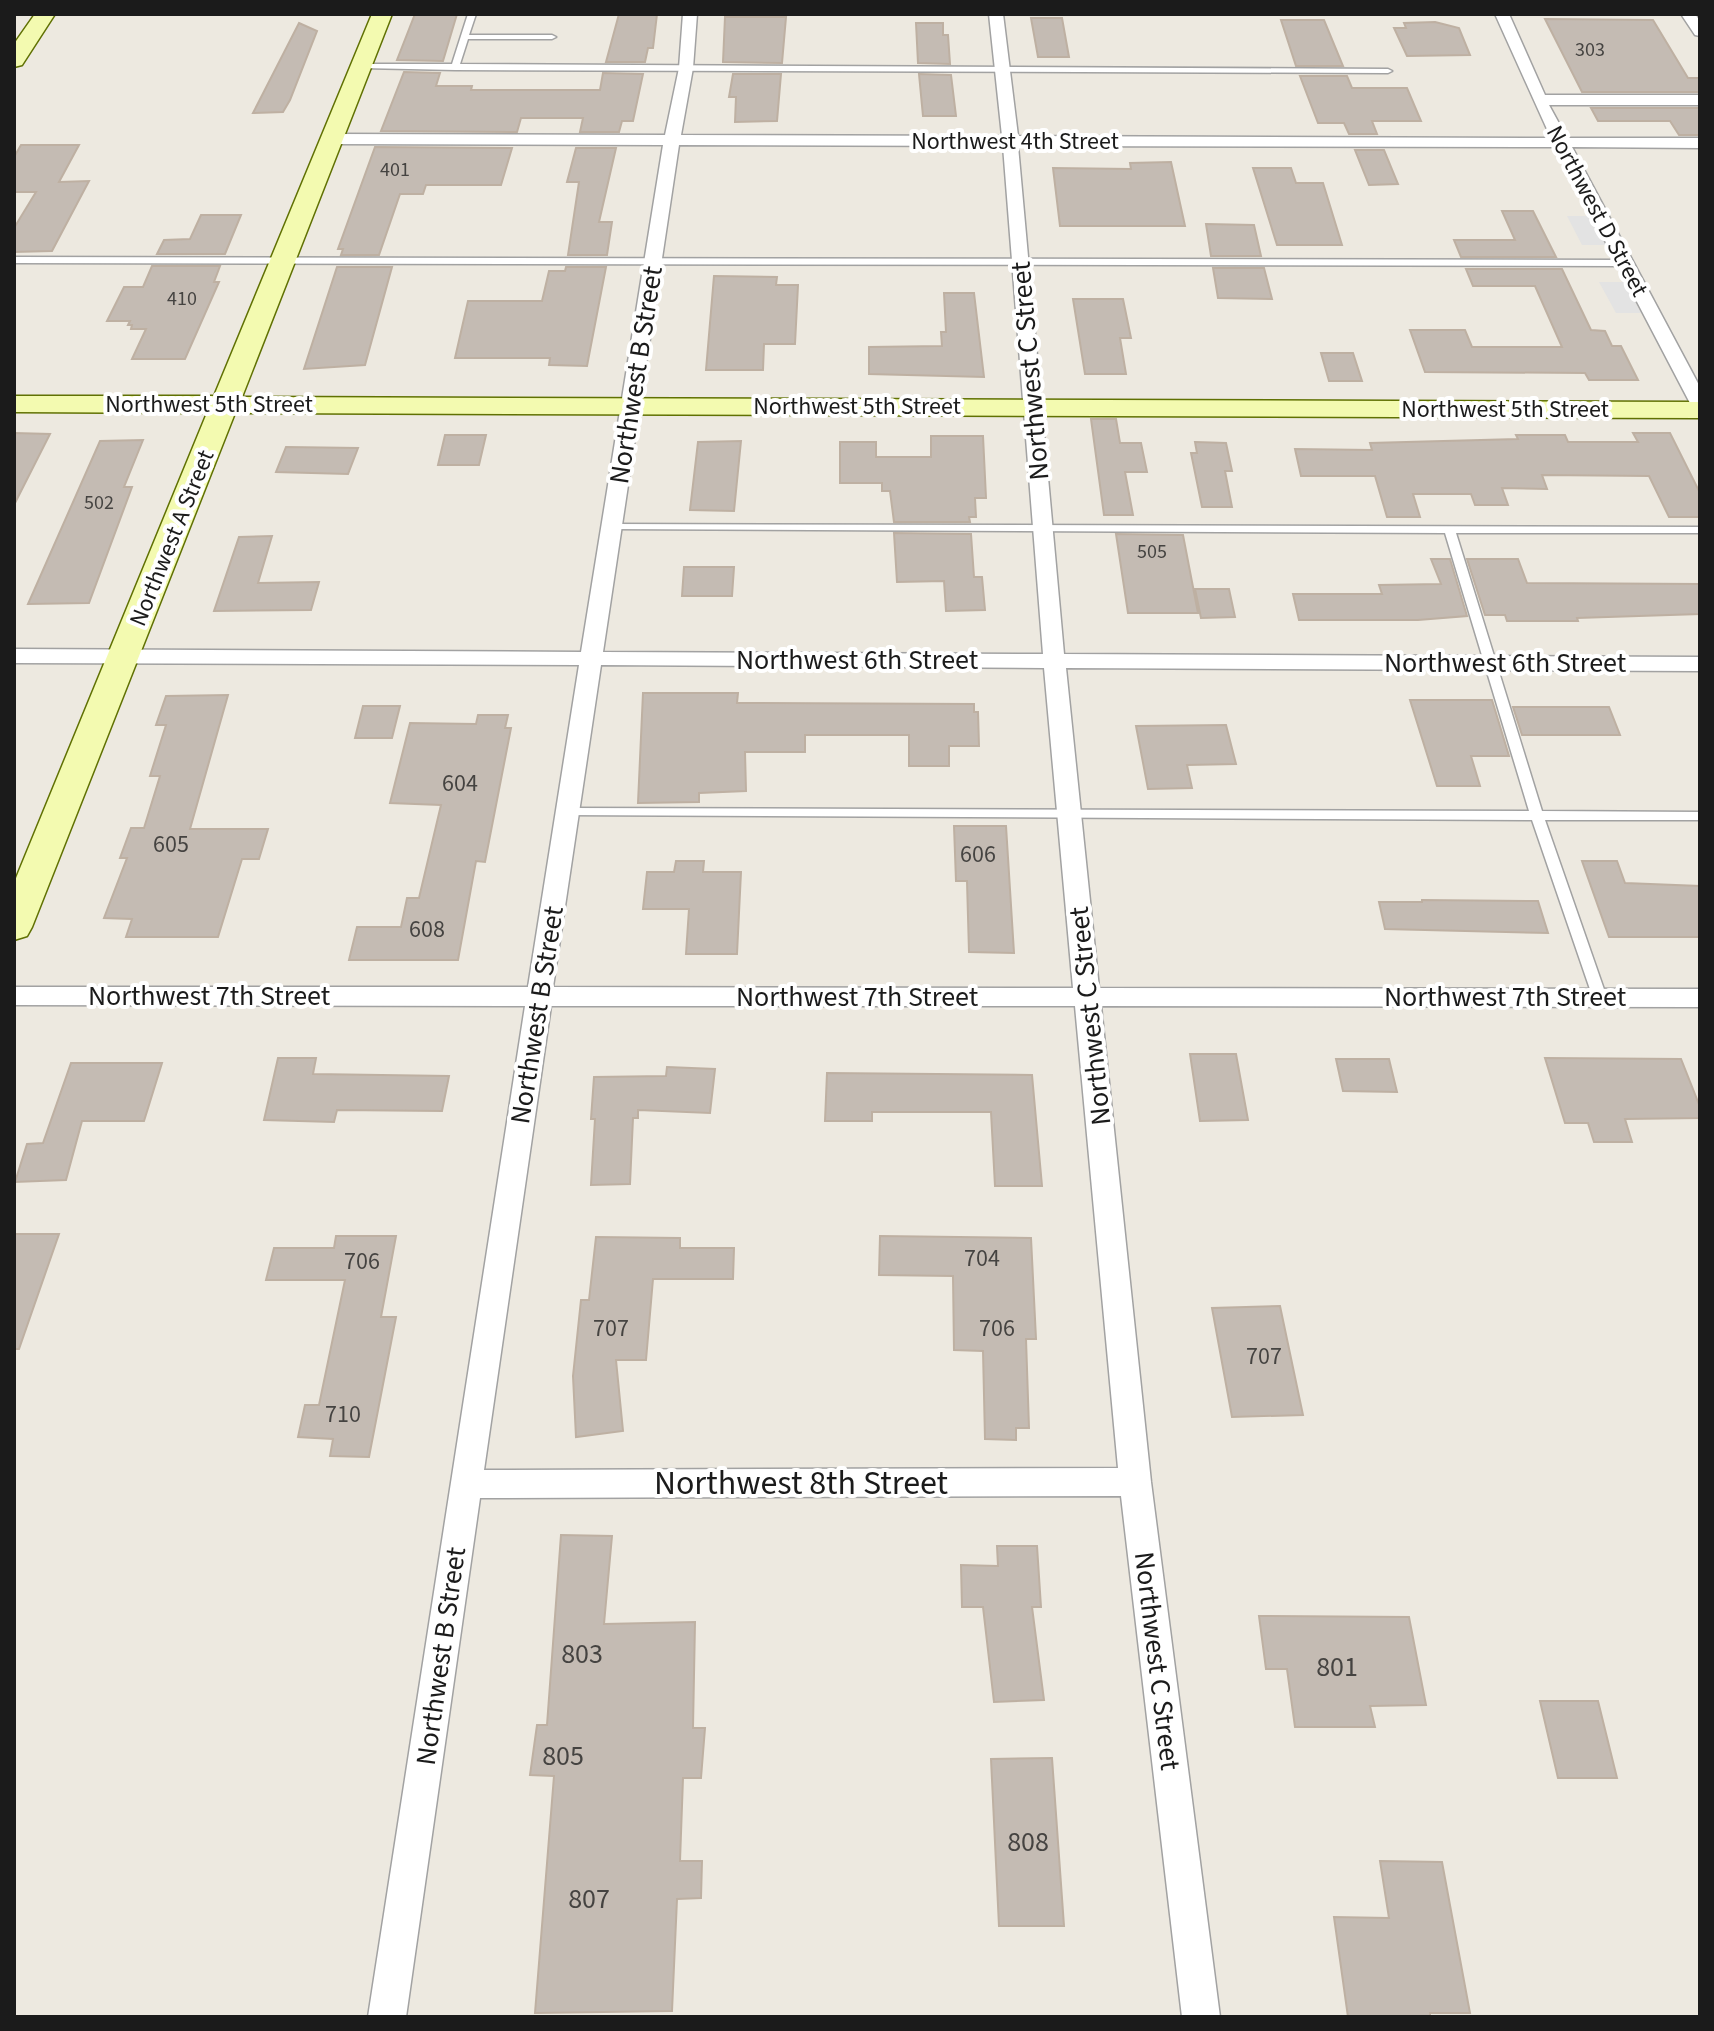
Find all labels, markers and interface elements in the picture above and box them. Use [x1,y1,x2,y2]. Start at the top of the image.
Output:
house number: 303 [1575,36,1605,64]
street label: Northwest D Street [1537,119,1657,303]
street label: Northwest 4th Street [911,124,1119,159]
house number: 401 [380,156,410,184]
street label: Northwest C Street [1000,259,1059,482]
street label: Northwest B Street [599,263,673,487]
house number: 410 [167,285,197,313]
street label: Northwest 5th Street [105,387,313,422]
street label: Northwest 5th Street [753,389,961,424]
street label: Northwest 5th Street [1401,392,1609,427]
street label: Northwest A Street [121,444,223,632]
house number: 502 [84,489,114,517]
house number: 505 [1137,538,1167,566]
street label: Northwest 6th Street [736,640,979,680]
street label: Northwest 6th Street [1384,643,1627,683]
house number: 604 [442,766,478,801]
house number: 605 [153,827,189,862]
house number: 606 [960,837,996,872]
street label: Northwest B Street [500,903,574,1127]
street label: Northwest C Street [1059,904,1121,1127]
house number: 608 [409,912,445,947]
street label: Northwest 7th Street [88,976,331,1016]
street label: Northwest 7th Street [736,977,979,1017]
street label: Northwest 7th Street [1384,977,1627,1017]
house number: 704 [964,1241,1000,1276]
house number: 706 [344,1244,380,1279]
house number: 707 [593,1311,629,1346]
house number: 706 [979,1311,1015,1346]
house number: 707 [1246,1339,1282,1374]
house number: 710 [325,1397,361,1432]
street label: Northwest 8th Street [654,1459,949,1508]
street label: Northwest B Street [406,1544,476,1768]
street label: Northwest C Street [1124,1550,1190,1773]
house number: 803 [561,1634,603,1674]
house number: 801 [1316,1647,1358,1687]
house number: 805 [542,1736,584,1776]
house number: 808 [1007,1822,1049,1862]
house number: 807 [568,1879,610,1919]

